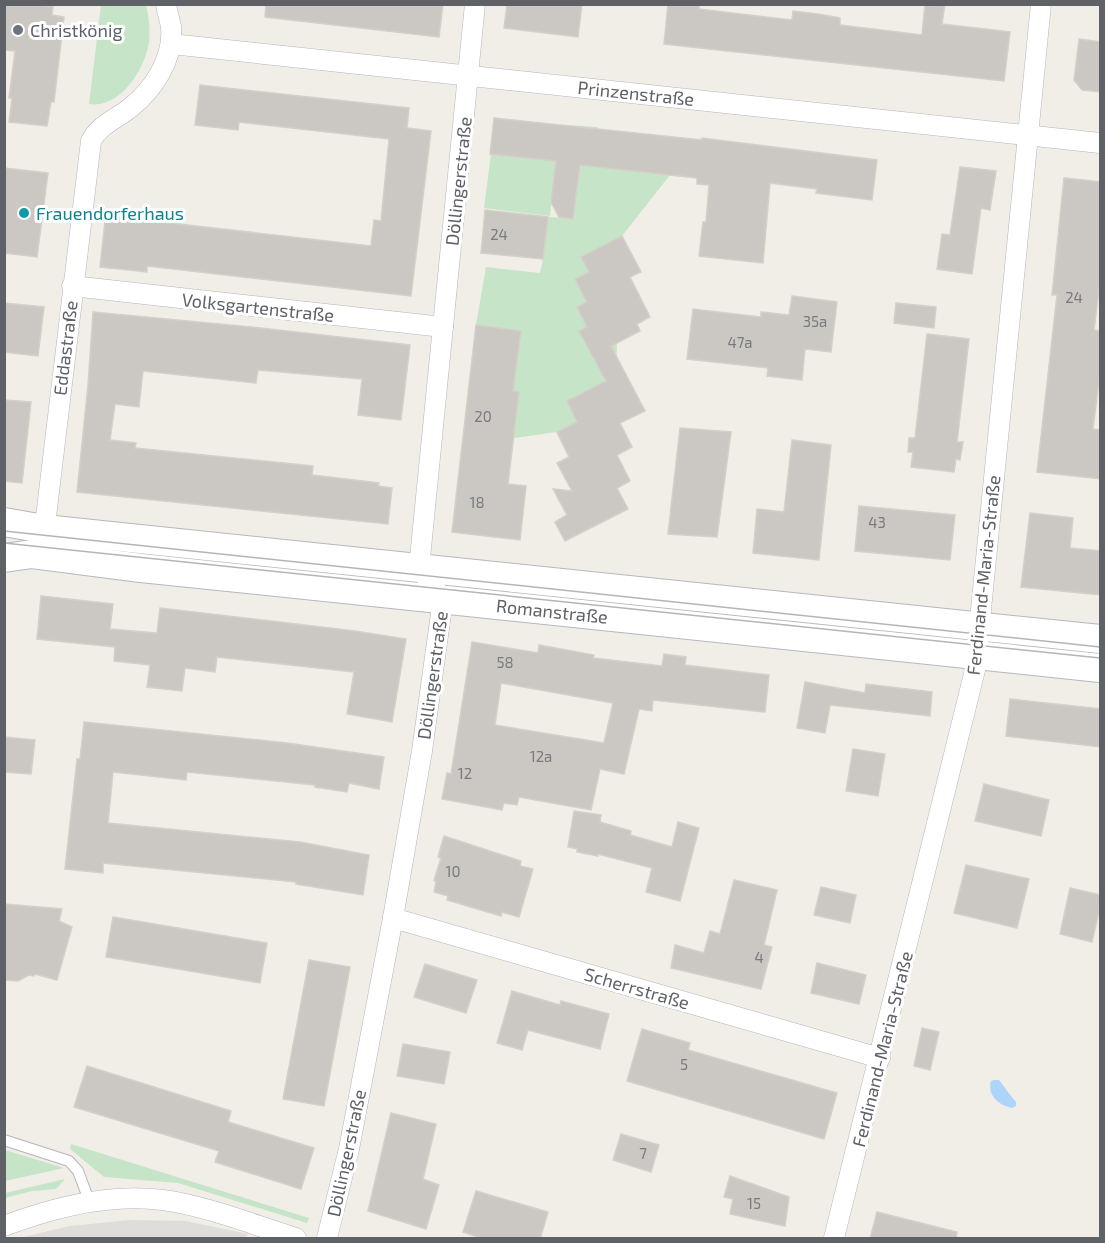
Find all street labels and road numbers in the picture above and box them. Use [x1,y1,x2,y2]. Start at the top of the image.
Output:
street label: Prinzenstraße [577,76,695,110]
street label: Döllingerstraße [440,115,476,247]
street label: Volksgartenstraße [181,288,335,326]
street label: Eddastraße [48,299,82,397]
street label: Ferdinand-Maria-Straße [962,474,1004,676]
street label: Romanstraße [495,594,609,628]
street label: Döllingerstraße [412,609,452,741]
street label: Ferdinand-Maria-Straße [847,949,917,1149]
street label: Scherrstraße [582,962,692,1014]
street label: Döllingerstraße [322,1087,370,1219]

